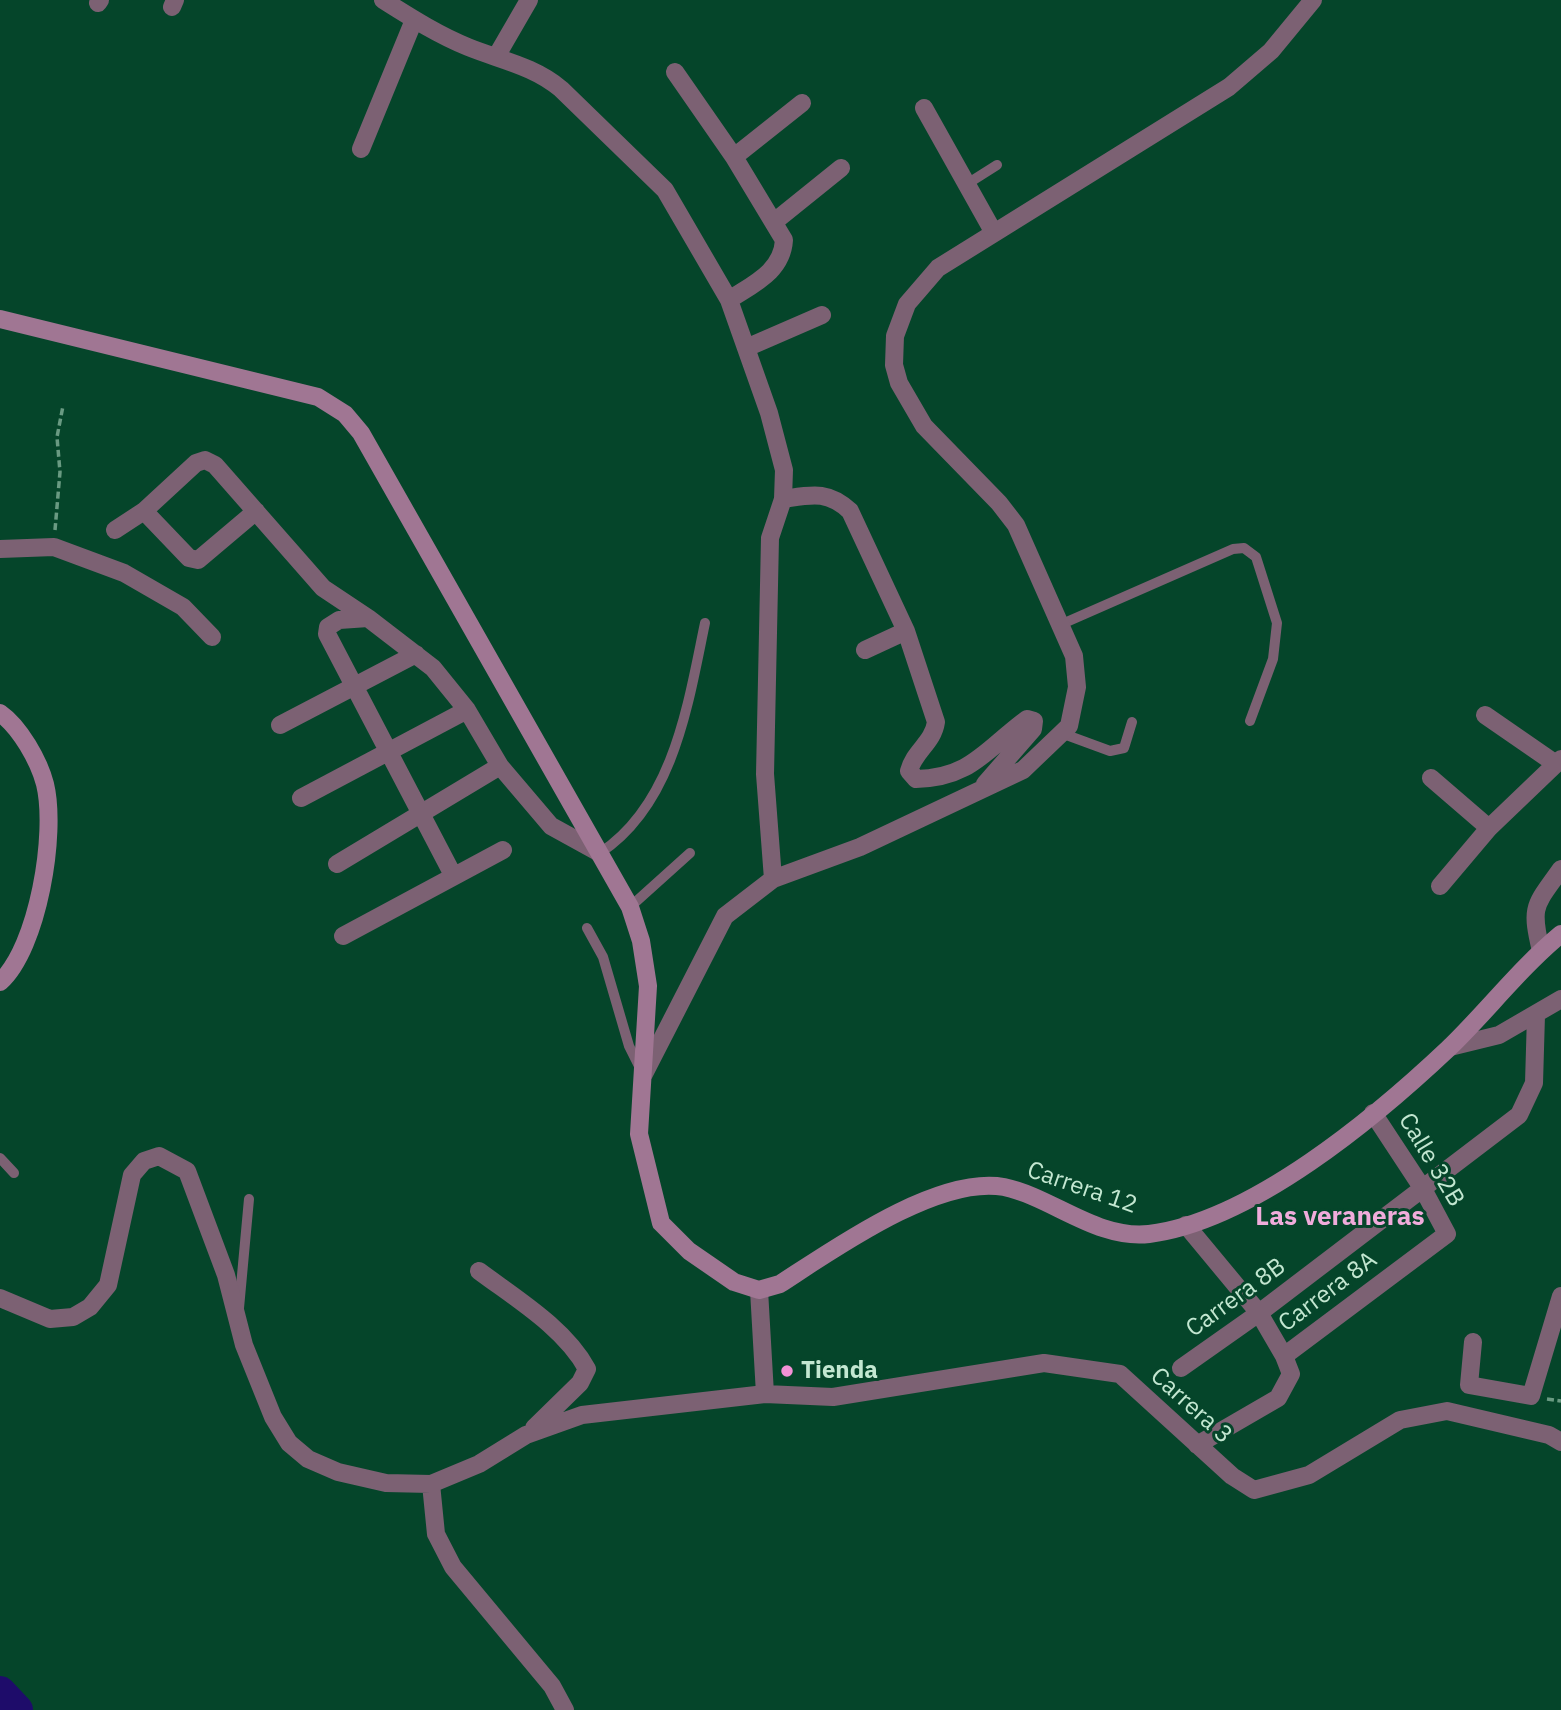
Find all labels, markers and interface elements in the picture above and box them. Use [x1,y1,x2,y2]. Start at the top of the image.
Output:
street label: Calle 32B [1392,1108,1470,1212]
street label: Carrera 12 [1023,1156,1141,1220]
district label: Las veraneras [1255,1201,1425,1233]
street label: Carrera 8A [1273,1246,1383,1338]
street label: Carrera 8B [1181,1252,1291,1344]
place label: Tienda [801,1357,878,1385]
street label: Carrera 3 [1144,1362,1238,1450]
marker: Tienda [779,1363,795,1379]

